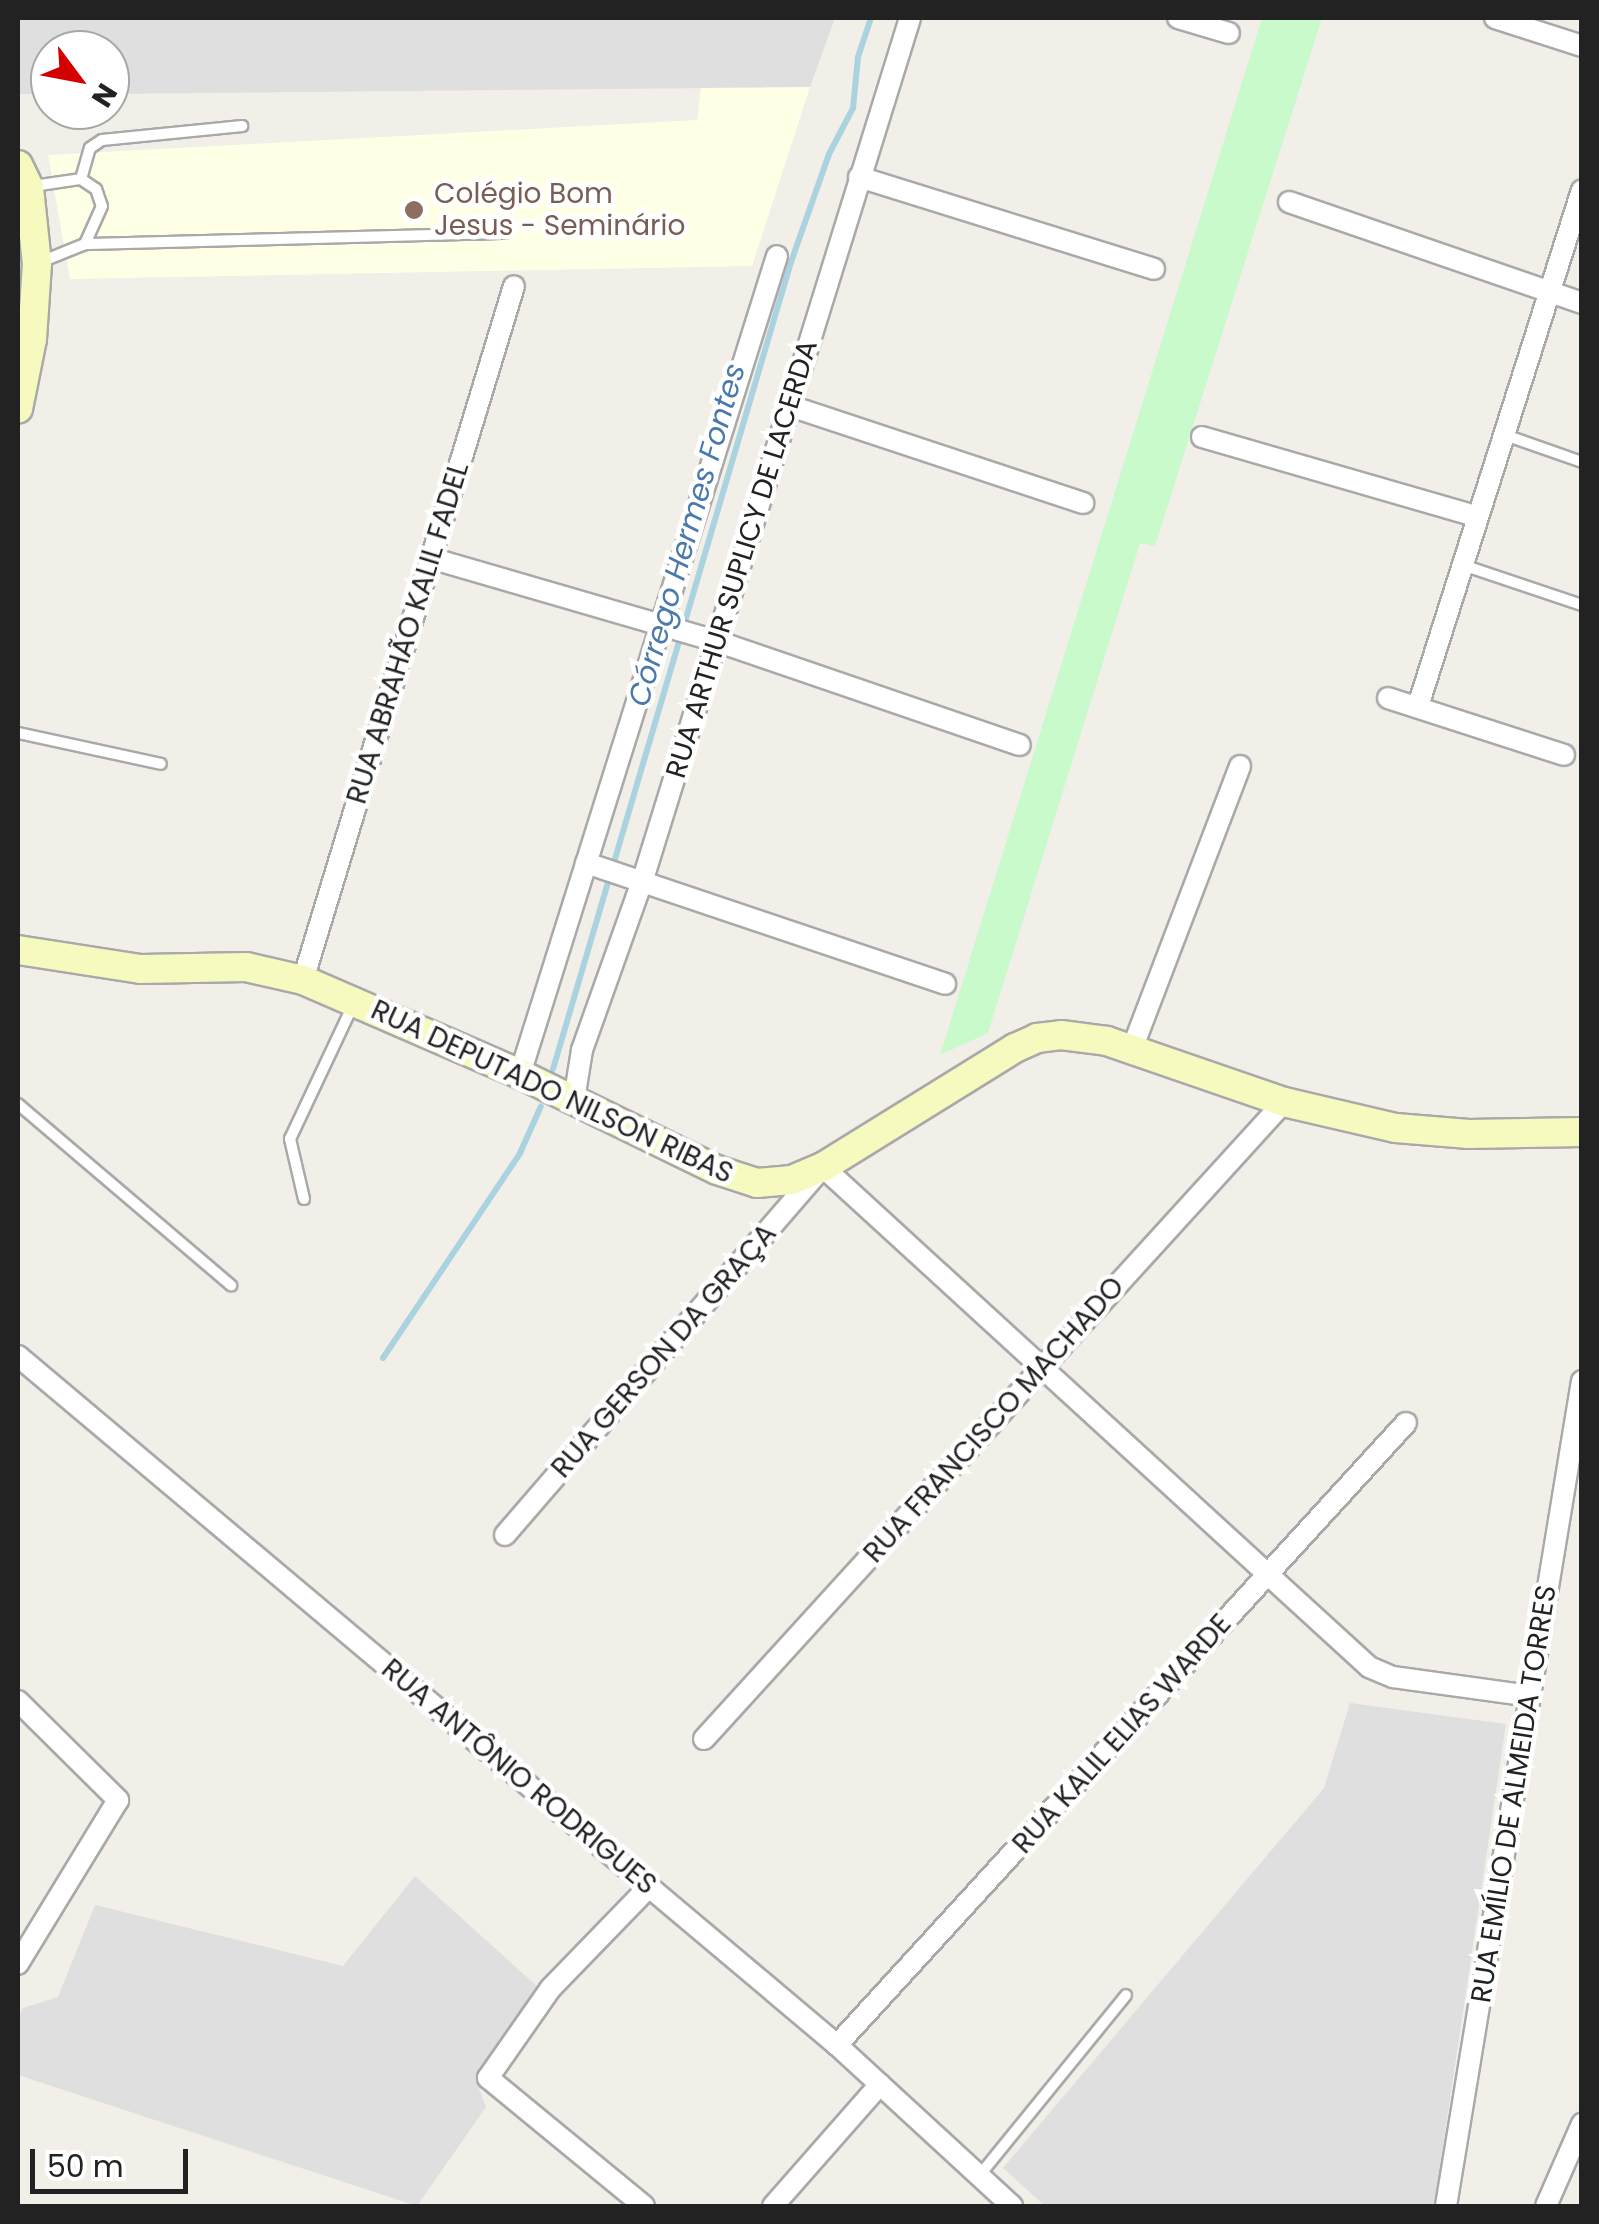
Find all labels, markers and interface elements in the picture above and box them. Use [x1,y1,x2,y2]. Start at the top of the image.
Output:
north arrow [30,30,130,130]
text: N [82,76,126,114]
place label: Colégio Bom Jesus - Seminário [434,177,685,243]
marker: Colégio Bom Jesus - Seminário [403,199,425,221]
street label: RUA ARTHUR SUPLICY DE LACERDA [659,336,825,782]
water label: Córrego Hermes Fontes [621,359,753,711]
street label: RUA ABRAHÃO KALIL FADEL [340,458,476,808]
street label: RUA DEPUTADO NILSON RIBAS [366,993,738,1191]
street label: RUA GERSON DA GRAÇA [545,1217,783,1485]
street label: RUA FRANCISCO MACHADO [857,1270,1131,1570]
street label: RUA EMÍLIO DE ALMEIDA TORRES [1464,1583,1564,2005]
street label: RUA KALIL ELIAS WARDE [1006,1608,1238,1860]
street label: RUA ANTÔNIO RODRIGUES [375,1652,663,1902]
scale bar [35,2129,192,2191]
text: 50 m [47,2145,124,2188]

